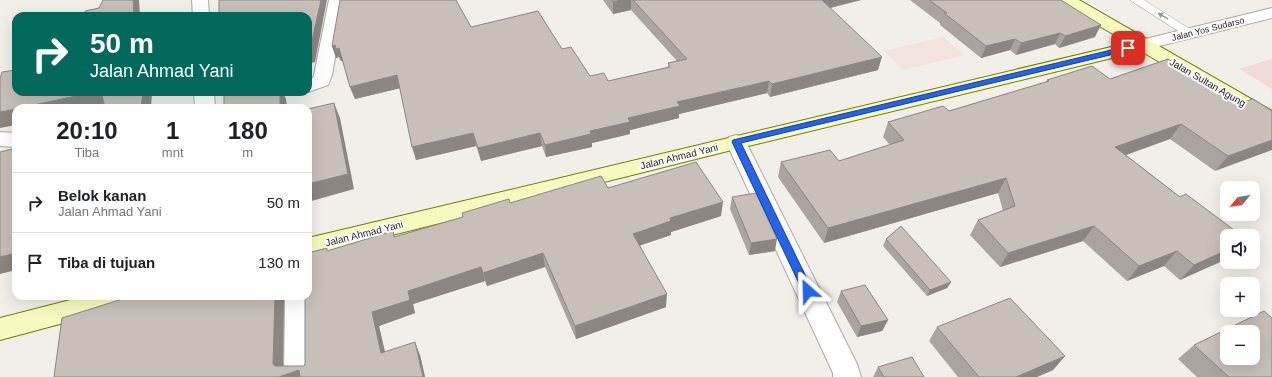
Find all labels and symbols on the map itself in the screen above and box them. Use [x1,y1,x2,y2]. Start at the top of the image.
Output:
one-way arrow [1157,13,1169,20]
street label: Jalan Yos Sudarso [1171,15,1245,43]
pin [1111,31,1145,65]
street label: Jalan Sultan Agung [1168,56,1248,109]
street label: Jalan Ahmad Yani [639,142,719,171]
north arrow [1220,181,1260,221]
street label: Jalan Ahmad Yani [324,219,404,248]
position arrow [787,270,829,312]

